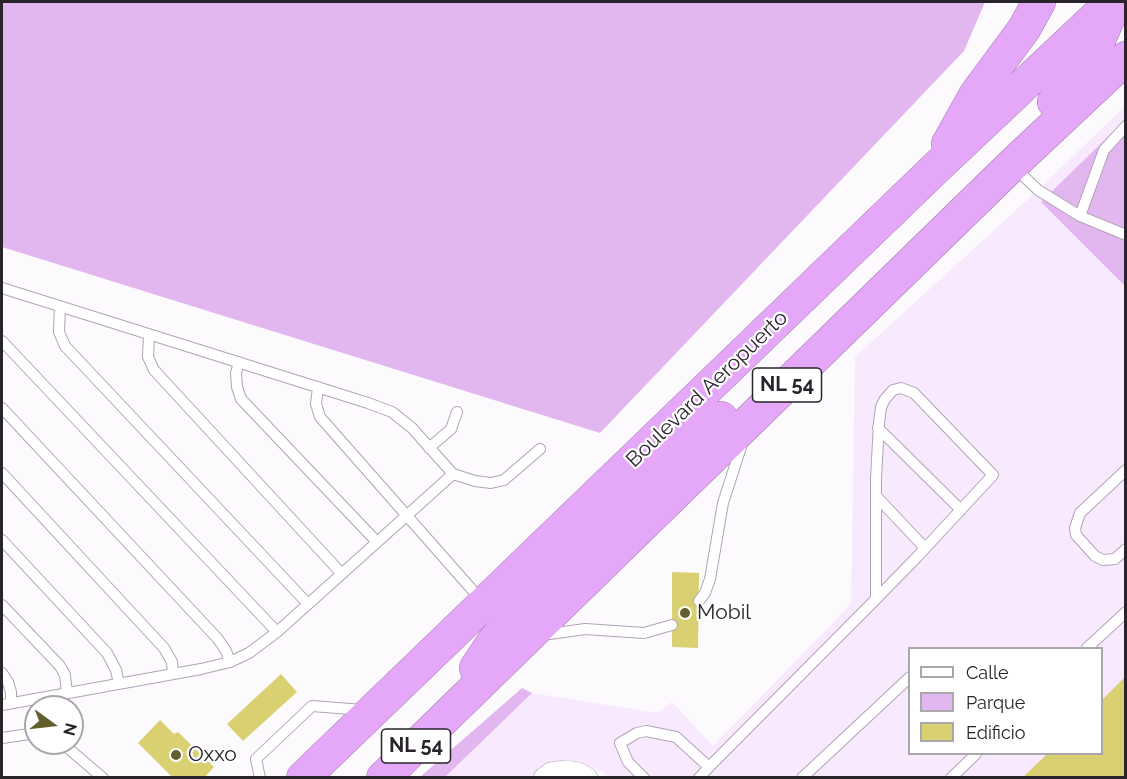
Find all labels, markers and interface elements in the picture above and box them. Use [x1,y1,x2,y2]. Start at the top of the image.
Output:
street label: Boulevard Aeropuerto [621,305,793,473]
road number: NL 54 [752,368,822,402]
place label: Mobil [697,600,751,626]
marker: Mobil [678,606,692,620]
legend [908,647,1103,755]
text: Calle [966,662,1009,683]
text: Parque [966,692,1025,713]
north arrow [24,695,84,755]
text: N [59,721,81,738]
text: Edificio [966,722,1025,743]
road number: NL 54 [382,729,450,763]
place label: Oxxo [188,742,237,768]
marker: Oxxo [169,748,183,762]

